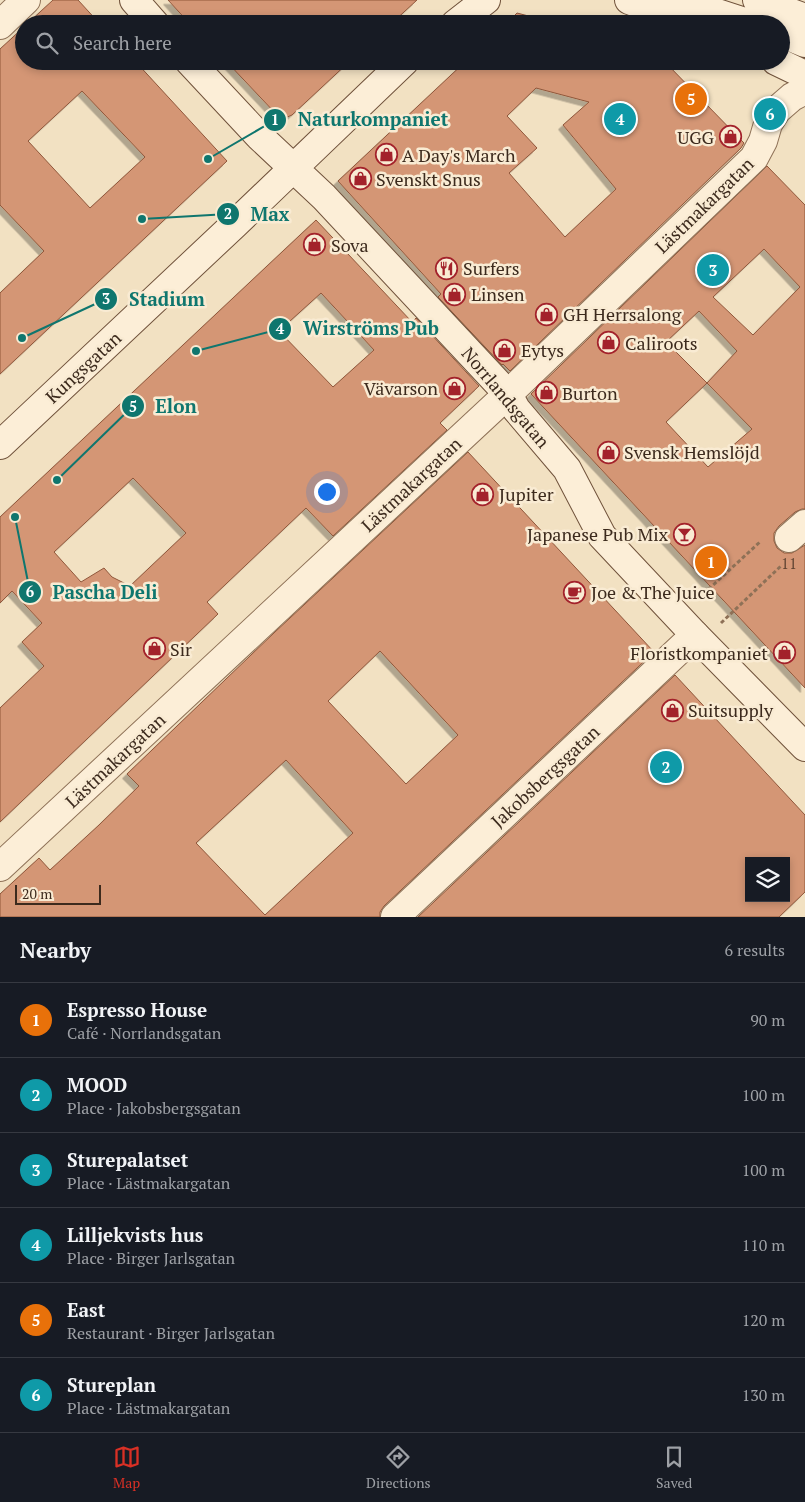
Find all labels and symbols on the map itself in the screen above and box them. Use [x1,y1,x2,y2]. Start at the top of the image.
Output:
pin: 5 [675,80,707,118]
pin: 6 [754,95,786,133]
pin: 4 [604,100,636,138]
callout: Naturkompaniet [263,103,459,137]
text: Naturkompaniet [298,106,449,131]
text: 1 [271,109,279,129]
place label: UGG [677,125,715,149]
shop icon: UGG [718,125,742,149]
shop icon: A Day's March [374,143,398,167]
place label: A Day's March [402,143,516,167]
street label: Lästmakargatan [649,152,759,258]
shop icon: Svenskt Snus [348,167,372,191]
place label: Svenskt Snus [376,167,481,191]
callout: Max [216,197,300,231]
text: Max [251,201,290,226]
text: 2 [224,203,232,223]
shop icon: Sova [303,233,327,257]
place label: Sova [331,233,369,257]
pin: 3 [697,251,729,289]
restaurant icon: Surfers [435,256,459,280]
place label: Surfers [463,256,519,280]
callout: Stadium [94,282,215,316]
shop icon: Linsen [443,282,467,306]
place label: Linsen [471,282,525,306]
text: Stadium [129,286,205,311]
text: 3 [102,288,110,308]
shop icon: GH Herrsalong [535,302,559,326]
place label: GH Herrsalong [563,302,682,326]
callout: Wirströms Pub [268,312,449,346]
text: Wirströms Pub [303,315,439,340]
text: 4 [276,318,285,338]
street label: Kungsgatan [40,326,126,408]
shop icon: Caliroots [597,331,621,355]
place label: Caliroots [625,331,698,355]
shop icon: Eytys [493,338,517,362]
place label: Eytys [521,338,564,362]
street label: Norrlandsgatan [457,341,556,453]
place label: Vävarson [364,376,438,400]
shop icon: Vävarson [442,376,466,400]
shop icon: Burton [534,381,558,405]
place label: Burton [562,381,618,405]
callout: Elon [121,389,207,423]
text: Elon [155,393,197,418]
text: 5 [129,396,137,416]
street label: Lästmakargatan [356,431,466,537]
shop icon: Svensk Hemslöjd [596,440,620,464]
place label: Svensk Hemslöjd [624,440,760,464]
your location [314,479,340,505]
shop icon: Jupiter [471,482,495,506]
place label: Jupiter [499,482,554,506]
place label: Japanese Pub Mix [527,522,669,546]
bar icon: Japanese Pub Mix [672,522,696,546]
pin: 1 [695,543,727,581]
house number: 11 [781,553,797,573]
callout: Pascha Deli [18,575,168,609]
text: Pascha Deli [52,579,158,604]
cafe icon: Joe & The Juice [563,580,587,604]
place label: Joe & The Juice [591,580,715,604]
text: 6 [26,581,35,601]
shop icon: Sir [142,637,166,661]
place label: Sir [170,637,192,661]
place label: Floristkompaniet [630,641,768,665]
shop icon: Floristkompaniet [772,641,796,665]
shop icon: Suitsupply [660,698,684,722]
place label: Suitsupply [688,698,774,722]
street label: Lästmakargatan [60,707,170,813]
street label: Jakobsbergsgatan [486,719,605,832]
pin: 2 [650,748,682,786]
scale bar [15,882,101,905]

